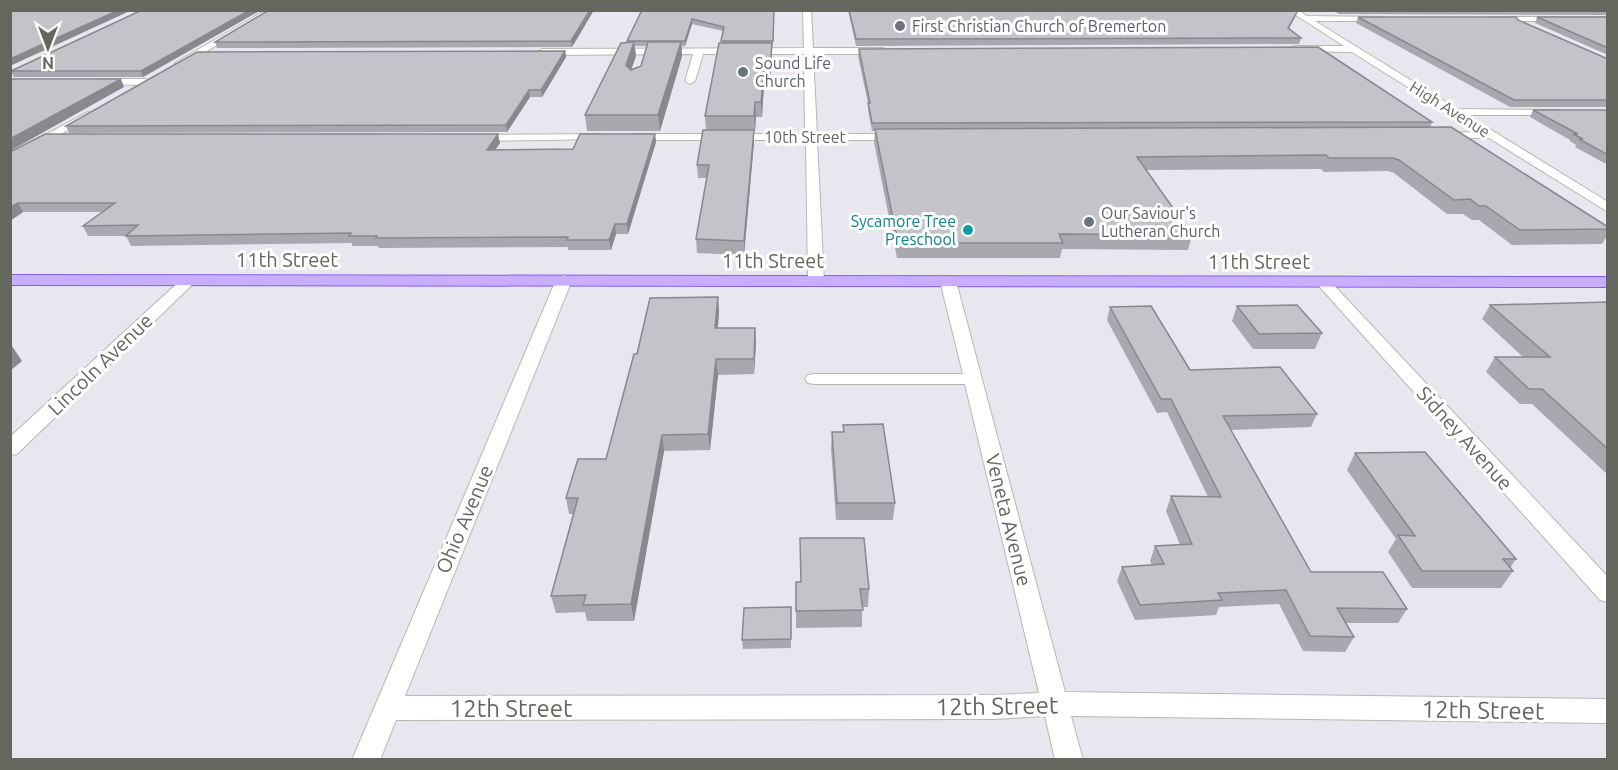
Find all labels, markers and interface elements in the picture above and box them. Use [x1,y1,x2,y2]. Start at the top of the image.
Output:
place label: First Christian Church of Bremerton [912,17,1166,35]
north arrow [18,18,78,78]
marker: First Christian Church of Bremerton [893,19,907,33]
text: N [42,54,54,72]
place label: Sound Life Church [755,54,831,90]
marker: Sound Life Church [736,65,750,79]
street label: High Avenue [1407,77,1493,141]
street label: 10th Street [764,128,847,146]
place label: Our Saviour's Lutheran Church [1101,204,1220,240]
place label: Sycamore Tree Preschool [851,212,956,248]
marker: Our Saviour's Lutheran Church [1082,215,1096,229]
marker: Sycamore Tree Preschool [961,223,975,237]
street label: 11th Street [236,248,338,271]
street label: 11th Street [722,249,824,272]
street label: 11th Street [1208,250,1310,273]
street label: Lincoln Avenue [43,308,157,420]
street label: Sidney Avenue [1413,382,1517,494]
street label: Veneta Avenue [981,451,1037,589]
street label: Ohio Avenue [431,461,497,577]
street label: 12th Street [935,691,1059,721]
street label: 12th Street [450,695,573,722]
street label: 12th Street [1421,695,1545,725]

